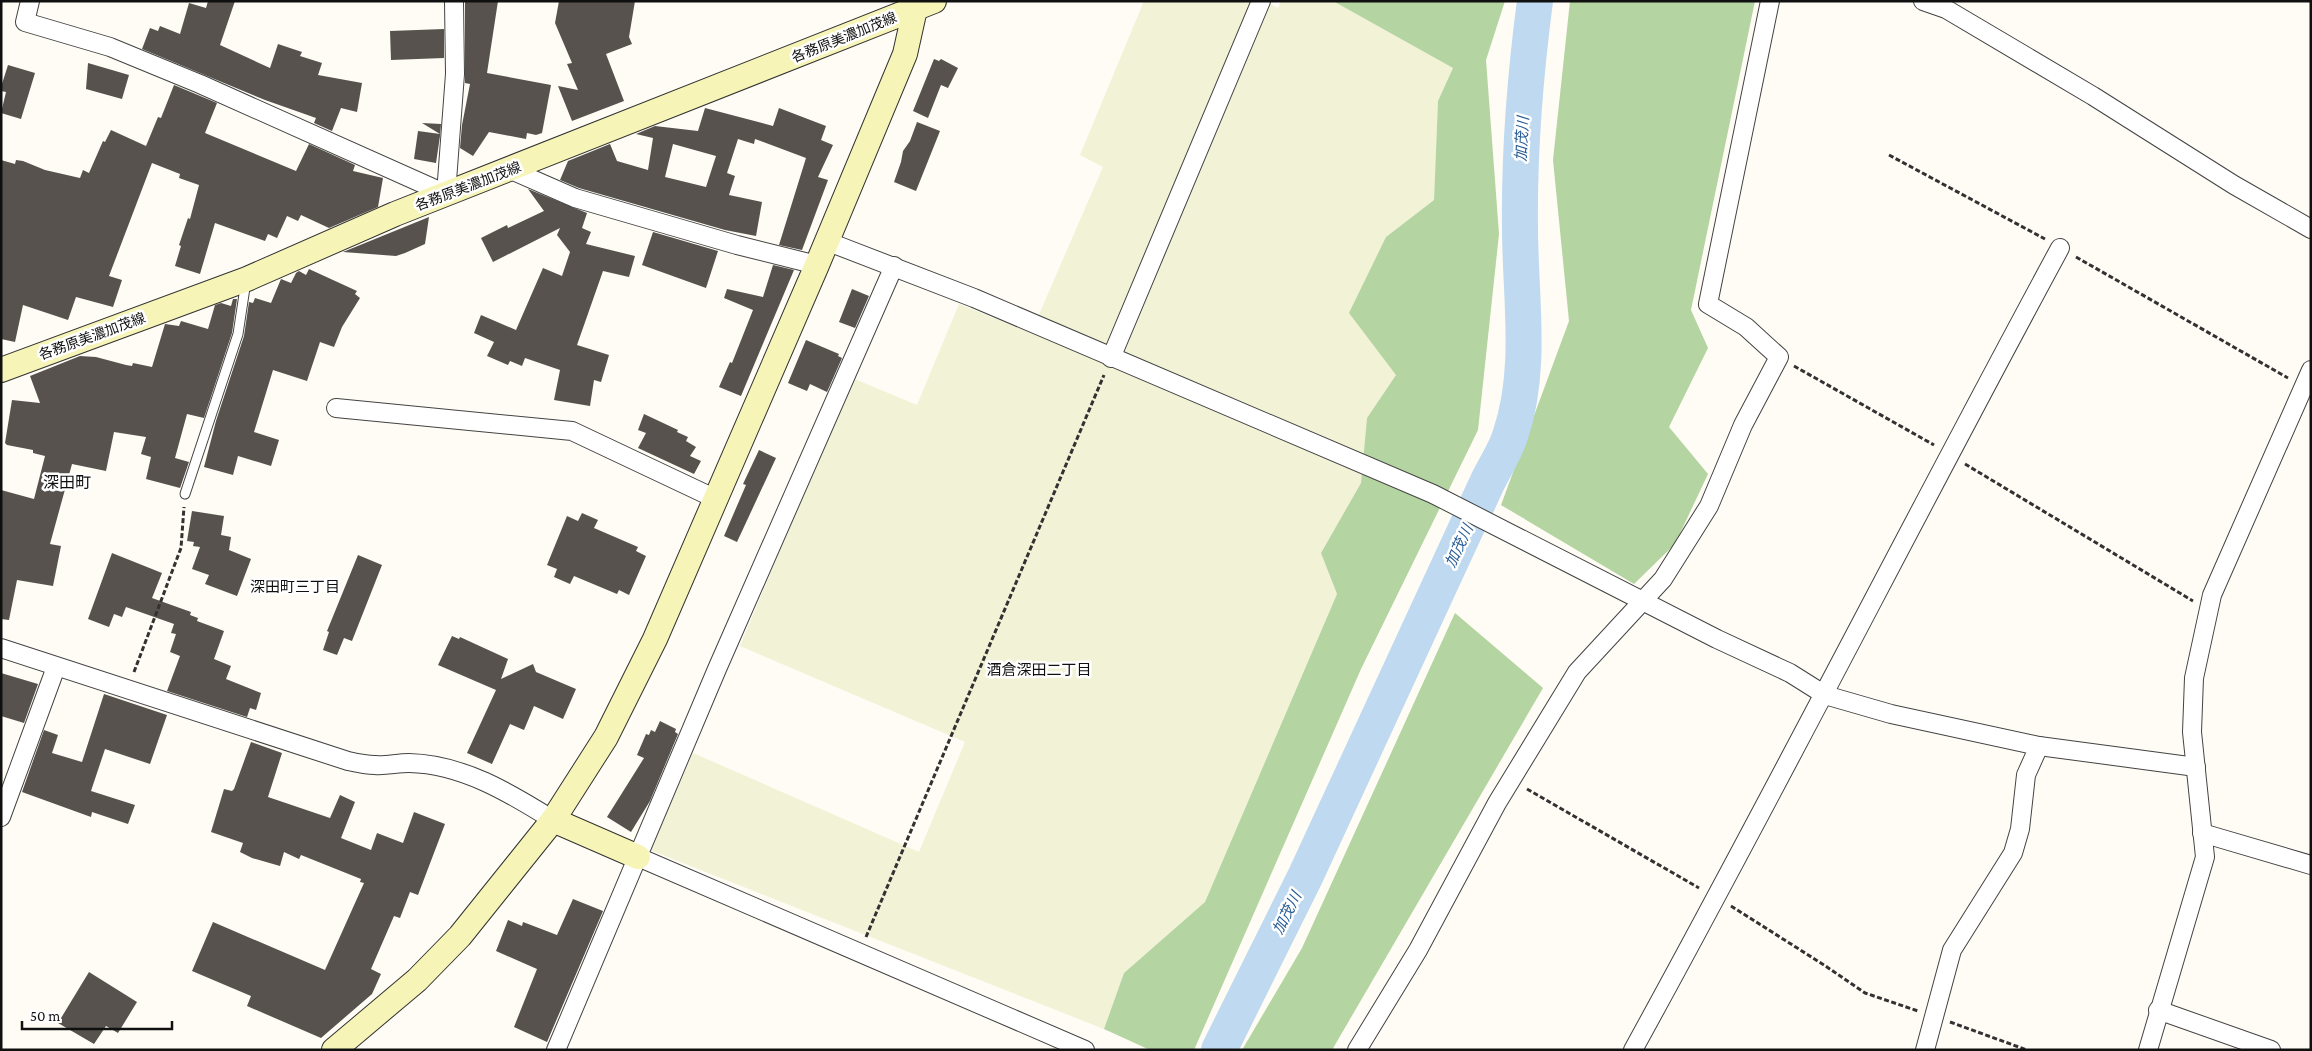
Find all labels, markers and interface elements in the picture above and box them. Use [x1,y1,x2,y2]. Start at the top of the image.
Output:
street label: 各務原美濃加茂線 [789,9,899,65]
water label: 加茂川 [1513,114,1531,162]
street label: 各務原美濃加茂線 [413,158,523,214]
street label: 各務原美濃加茂線 [37,309,147,363]
district label: 深田町 [43,474,91,491]
water label: 加茂川 [1442,520,1477,570]
district label: 深田町三丁目 [250,579,340,595]
district label: 酒倉深田二丁目 [986,662,1092,678]
water label: 加茂川 [1270,888,1305,937]
scale bar [22,998,172,1030]
text: 50 m [30,1008,60,1024]

